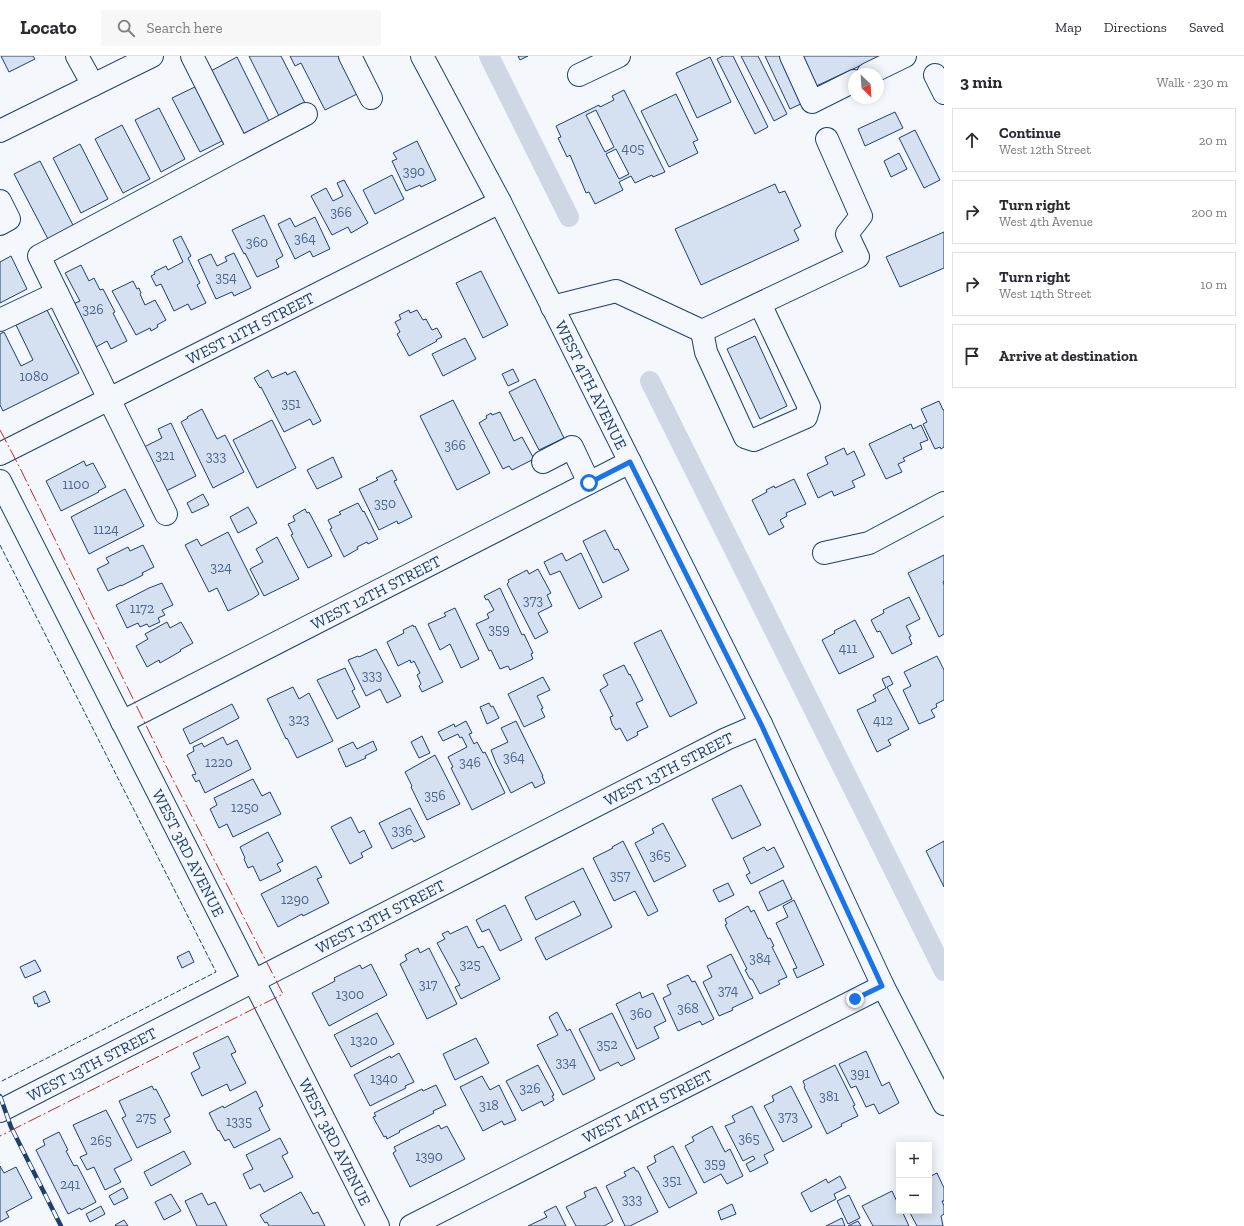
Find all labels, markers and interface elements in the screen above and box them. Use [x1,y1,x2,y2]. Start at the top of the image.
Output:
search box [101,10,381,46]
text: Locato [20,16,77,39]
icon: search [115,17,137,39]
text: Search here [147,19,223,37]
text: Map [1055,19,1082,36]
text: Directions [1104,19,1167,36]
text: Saved [1189,19,1224,36]
north arrow [848,68,884,104]
text: 3 min [960,72,1002,92]
text: Walk · 230 m [1156,75,1228,90]
text: Continue [999,124,1061,142]
icon: ahead [961,129,983,151]
text: 20 m [1199,133,1227,148]
house number: 405 [622,140,644,157]
text: West 12th Street [999,142,1091,157]
house number: 390 [403,163,425,180]
text: Turn right [999,196,1070,214]
icon: right [961,201,983,223]
house number: 366 [330,204,352,221]
text: 200 m [1191,205,1227,220]
text: West 4th Avenue [999,214,1093,229]
house number: 364 [294,230,316,247]
house number: 360 [246,234,268,251]
text: Turn right [999,268,1070,286]
house number: 354 [215,269,237,286]
icon: right [961,273,983,295]
text: 10 m [1200,277,1227,292]
text: West 14th Street [999,286,1091,301]
street label: WEST 11TH STREET [183,288,318,369]
house number: 326 [82,301,104,318]
street label: WEST 4TH AVENUE [551,318,631,453]
icon: arrive [961,345,983,367]
text: Arrive at destination [999,347,1138,365]
house number: 1080 [19,368,49,385]
house number: 351 [281,395,301,412]
house number: 366 [444,437,466,454]
house number: 321 [155,447,175,464]
house number: 333 [206,448,226,465]
route start [580,474,598,492]
house number: 1100 [63,476,89,493]
house number: 350 [374,495,396,512]
house number: 1124 [93,521,119,538]
street label: WEST 12TH STREET [308,551,444,634]
house number: 324 [210,559,232,576]
house number: 373 [523,592,543,609]
house number: 1172 [130,600,154,617]
house number: 359 [488,621,510,638]
house number: 411 [839,640,858,657]
house number: 333 [362,667,382,684]
house number: 323 [289,711,310,728]
house number: 412 [873,712,893,729]
street label: WEST 13TH STREET [601,728,736,810]
house number: 364 [503,749,525,766]
house number: 1220 [205,754,233,771]
house number: 346 [459,754,481,771]
street label: WEST 3RD AVENUE [148,786,228,920]
house number: 356 [424,787,446,804]
house number: 1250 [231,799,259,816]
house number: 336 [391,822,413,839]
house number: 365 [649,847,671,864]
house number: 357 [610,867,631,884]
street label: WEST 13TH STREET [312,876,448,958]
house number: 1290 [281,891,309,908]
house number: 384 [749,950,771,967]
house number: 325 [459,956,481,973]
house number: 317 [419,976,438,993]
house number: 374 [718,982,739,999]
house number: 1300 [336,986,364,1003]
route end [846,990,864,1008]
house number: 368 [677,1000,699,1017]
house number: 360 [630,1005,652,1022]
street label: WEST 13TH STREET [24,1023,160,1106]
house number: 1320 [350,1032,378,1049]
house number: 352 [596,1036,618,1053]
house number: 334 [555,1054,577,1071]
street label: WEST 14TH STREET [579,1065,716,1147]
house number: 391 [850,1065,870,1082]
house number: 1340 [370,1070,398,1087]
street label: WEST 3RD AVENUE [295,1075,375,1209]
house number: 326 [519,1080,541,1097]
house number: 381 [819,1088,839,1105]
house number: 318 [479,1097,499,1114]
house number: 373 [778,1108,798,1125]
house number: 275 [136,1109,156,1126]
house number: 1335 [226,1113,252,1130]
house number: 365 [738,1130,760,1147]
house number: 265 [90,1132,112,1149]
map controls [896,1142,932,1214]
button: + [896,1142,932,1178]
house number: 1390 [415,1148,443,1165]
house number: 359 [704,1155,726,1172]
house number: 351 [662,1172,682,1189]
house number: 241 [60,1176,81,1193]
button: − [896,1178,932,1214]
house number: 333 [622,1191,642,1208]

